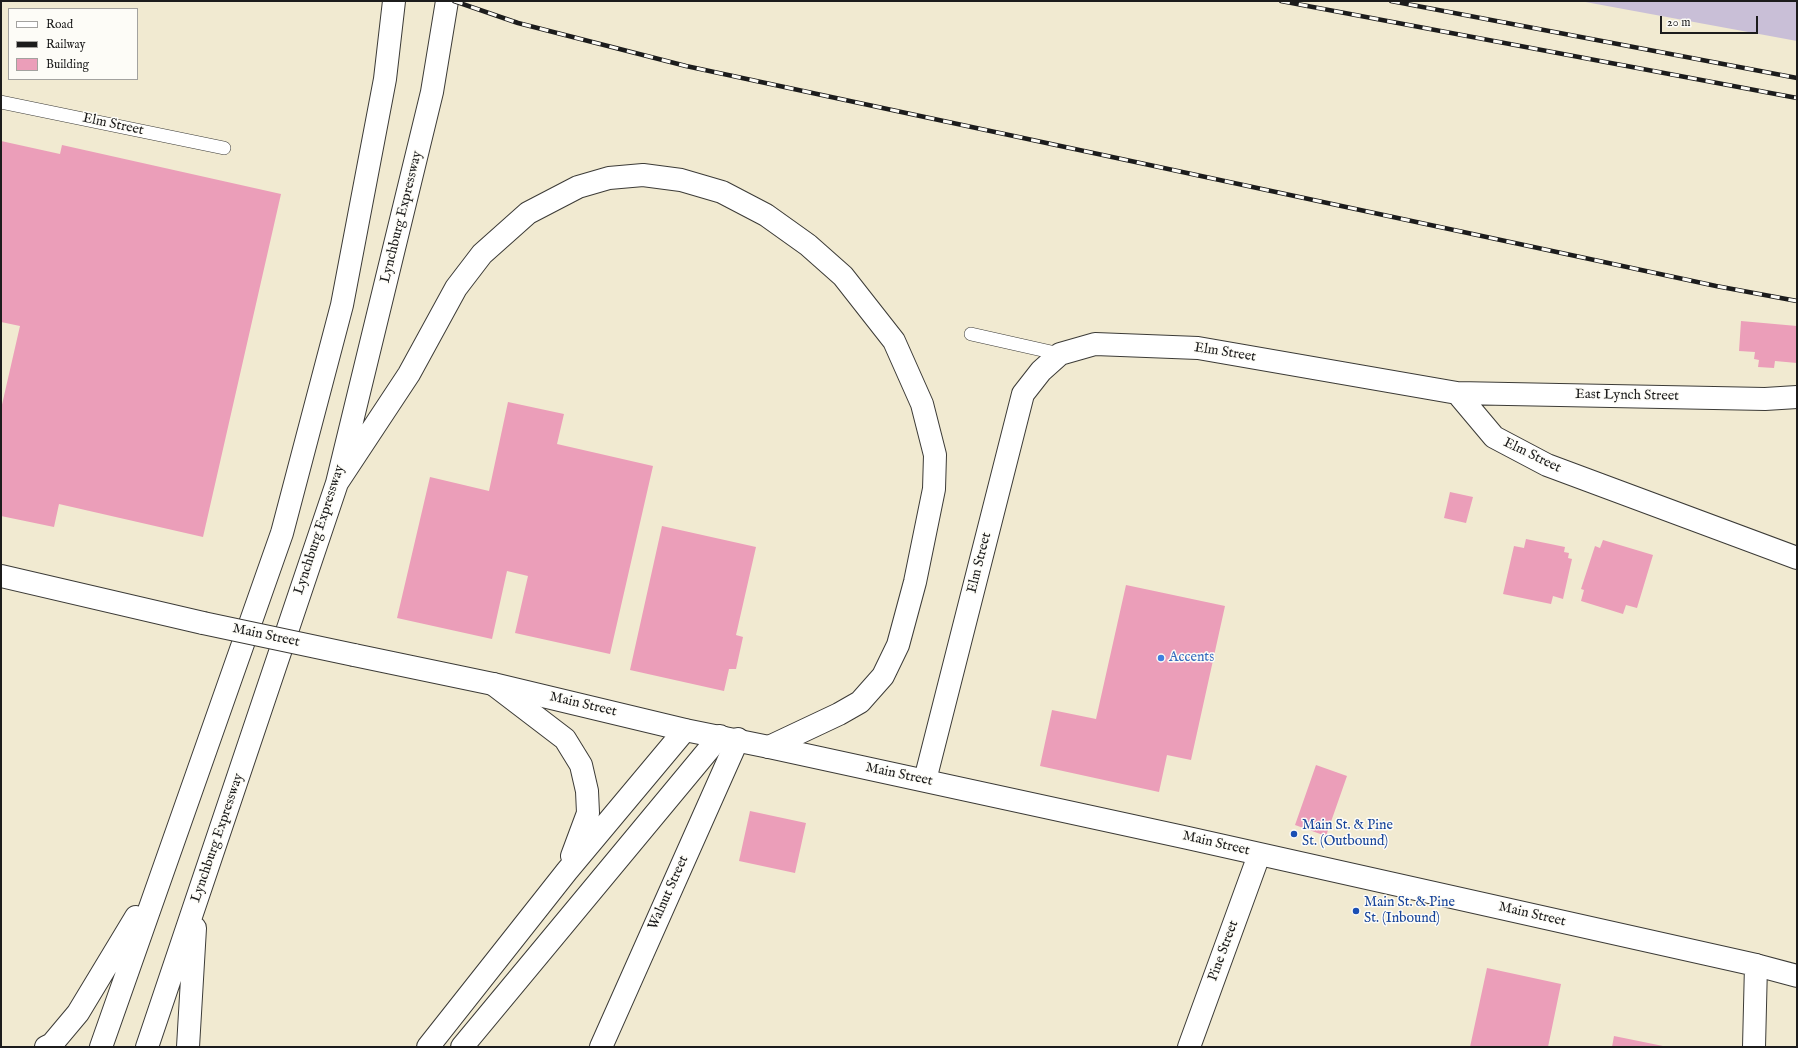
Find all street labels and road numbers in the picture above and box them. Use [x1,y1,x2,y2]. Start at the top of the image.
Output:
street label: Elm Street [81,110,145,140]
street label: Lynchburg Expressway [377,149,427,285]
street label: Elm Street [1193,340,1257,366]
street label: East Lynch Street [1575,387,1679,405]
street label: Elm Street [1500,435,1564,477]
street label: Lynchburg Expressway [291,463,349,597]
street label: Elm Street [964,531,996,595]
street label: Main Street [231,621,301,651]
street label: Main Street [548,689,618,721]
street label: Main Street [864,760,934,790]
street label: Lynchburg Expressway [188,771,248,905]
street label: Main Street [1181,828,1251,860]
street label: Walnut Street [645,853,693,933]
street label: Main Street [1497,899,1567,931]
street label: Pine Street [1205,918,1243,984]

